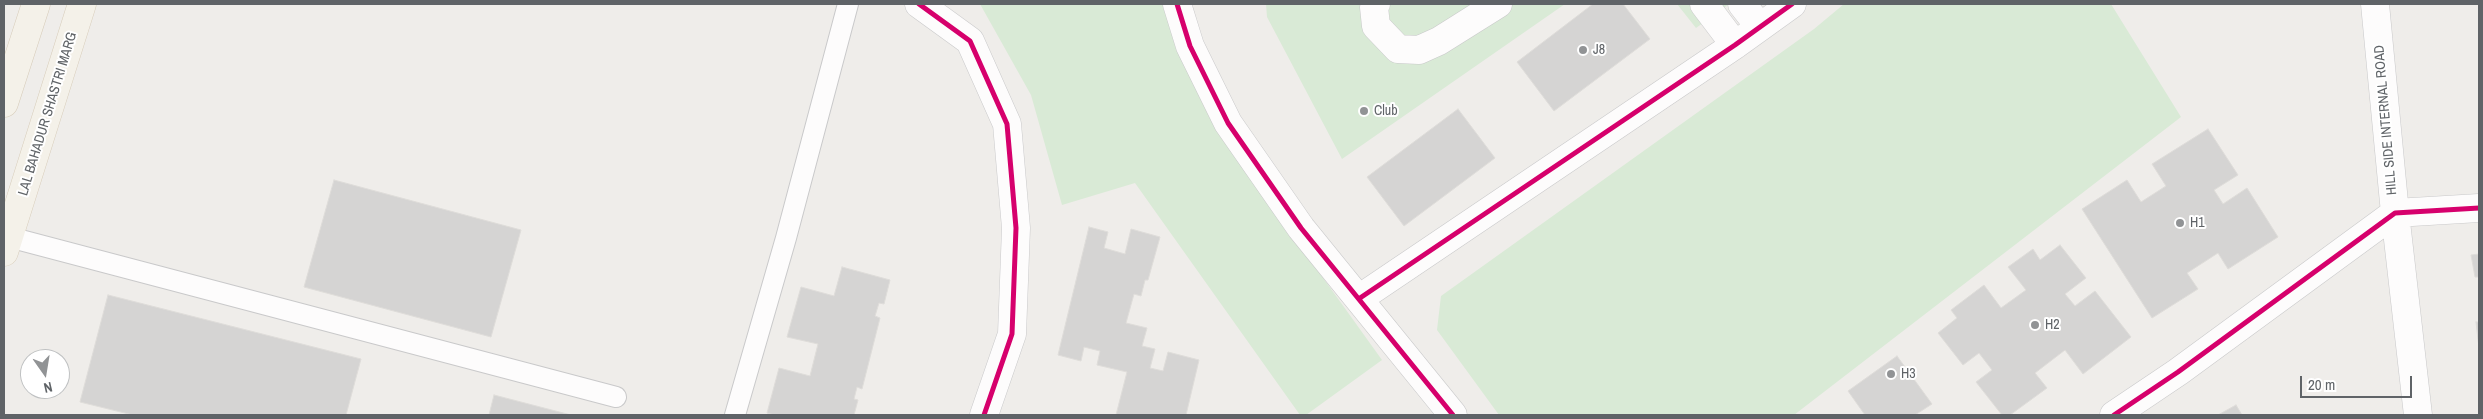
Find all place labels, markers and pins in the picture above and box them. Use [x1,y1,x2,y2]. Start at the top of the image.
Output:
place label: J8 [1593,42,1605,58]
marker: J8 [1577,44,1589,56]
place label: Club [1374,103,1398,119]
marker: Club [1358,105,1370,117]
place label: H1 [2190,215,2205,231]
marker: H1 [2174,217,2186,229]
place label: H2 [2045,317,2060,333]
marker: H2 [2029,319,2041,331]
place label: H3 [1901,366,1916,382]
marker: H3 [1885,368,1897,380]

